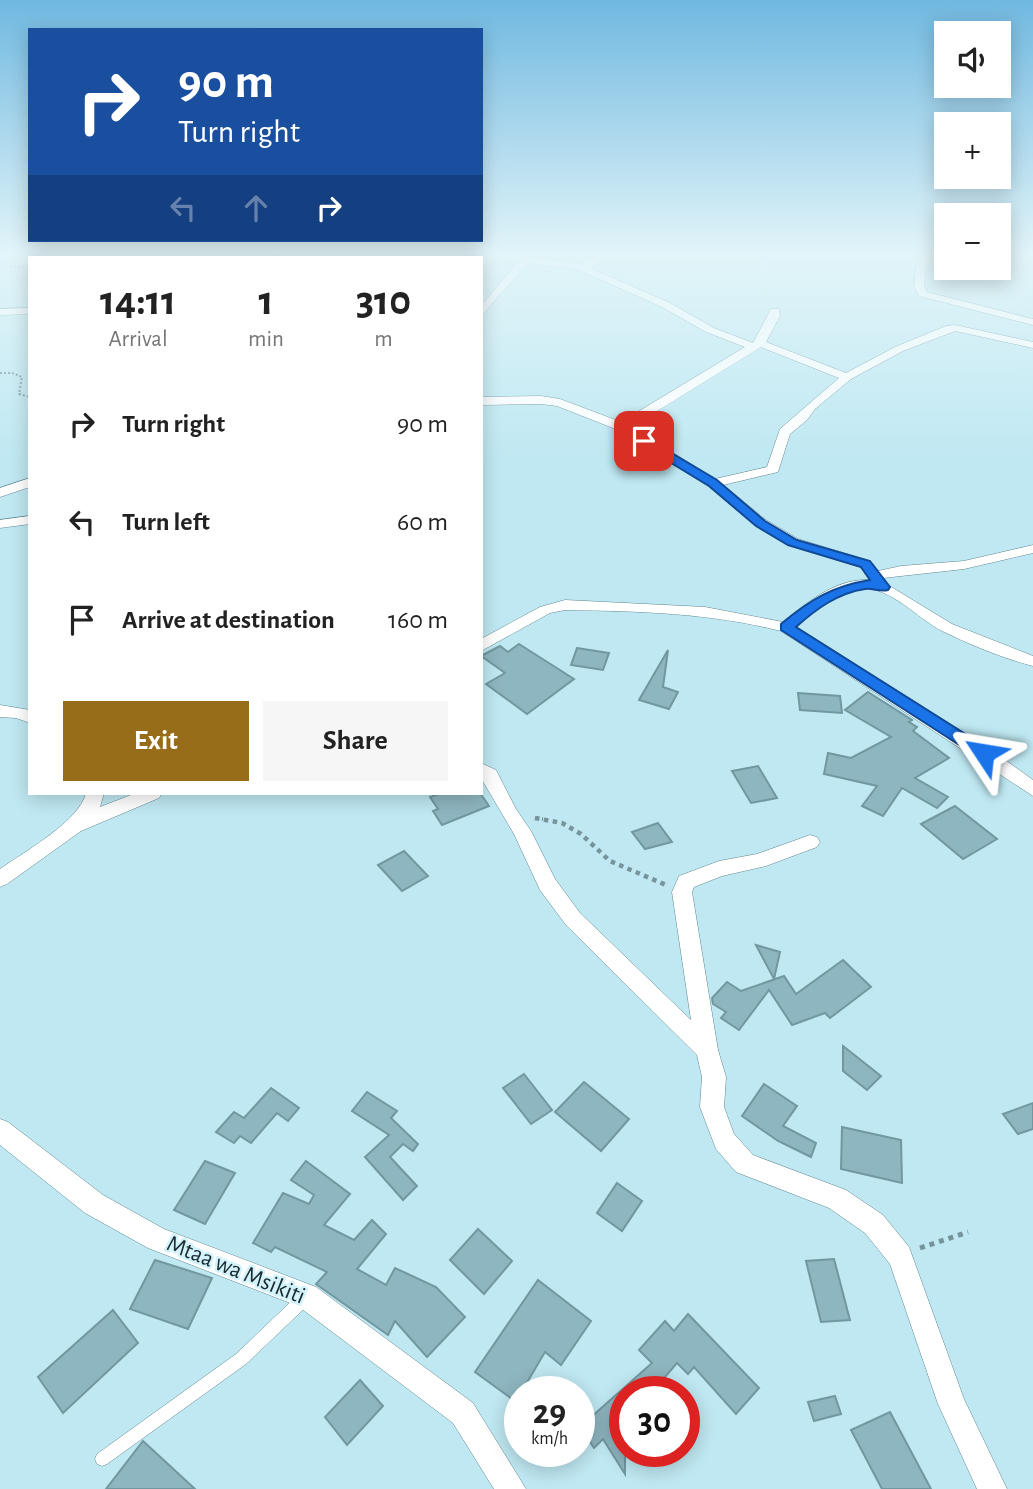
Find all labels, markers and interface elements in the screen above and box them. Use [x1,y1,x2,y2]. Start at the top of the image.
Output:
map controls [934,21,1011,280]
button: sound [934,21,1011,98]
icon: right [63,56,154,147]
text: 90 m [178,58,274,107]
button: + [934,112,1011,189]
text: Turn right [178,116,300,148]
icon: left [164,189,202,227]
icon: ahead [237,189,275,227]
icon: right [310,189,348,227]
button: − [934,203,1011,280]
text: 14:11 [100,280,176,322]
text: 1 [258,280,274,322]
text: 310 [356,280,411,322]
text: Arrival [108,328,168,351]
text: min [248,328,284,351]
text: m [374,328,393,351]
icon: right [63,405,101,443]
text: Turn right [122,411,225,437]
text: 90 m [397,411,448,437]
pin [614,411,674,471]
icon: arrive [625,422,663,460]
icon: left [63,503,101,541]
text: Turn left [122,509,210,535]
text: 60 m [397,509,448,535]
icon: arrive [63,601,101,639]
text: Arrive at destination [122,607,335,633]
text: 160 m [388,607,448,633]
button: Exit [63,701,249,781]
button: Share [263,701,448,781]
position arrow [947,716,1021,790]
street label: Mtaa wa Msikiti [163,1231,309,1309]
speed limit sign: 30 [609,1376,700,1467]
text: 29 [533,1395,566,1430]
text: km/h [531,1430,568,1448]

